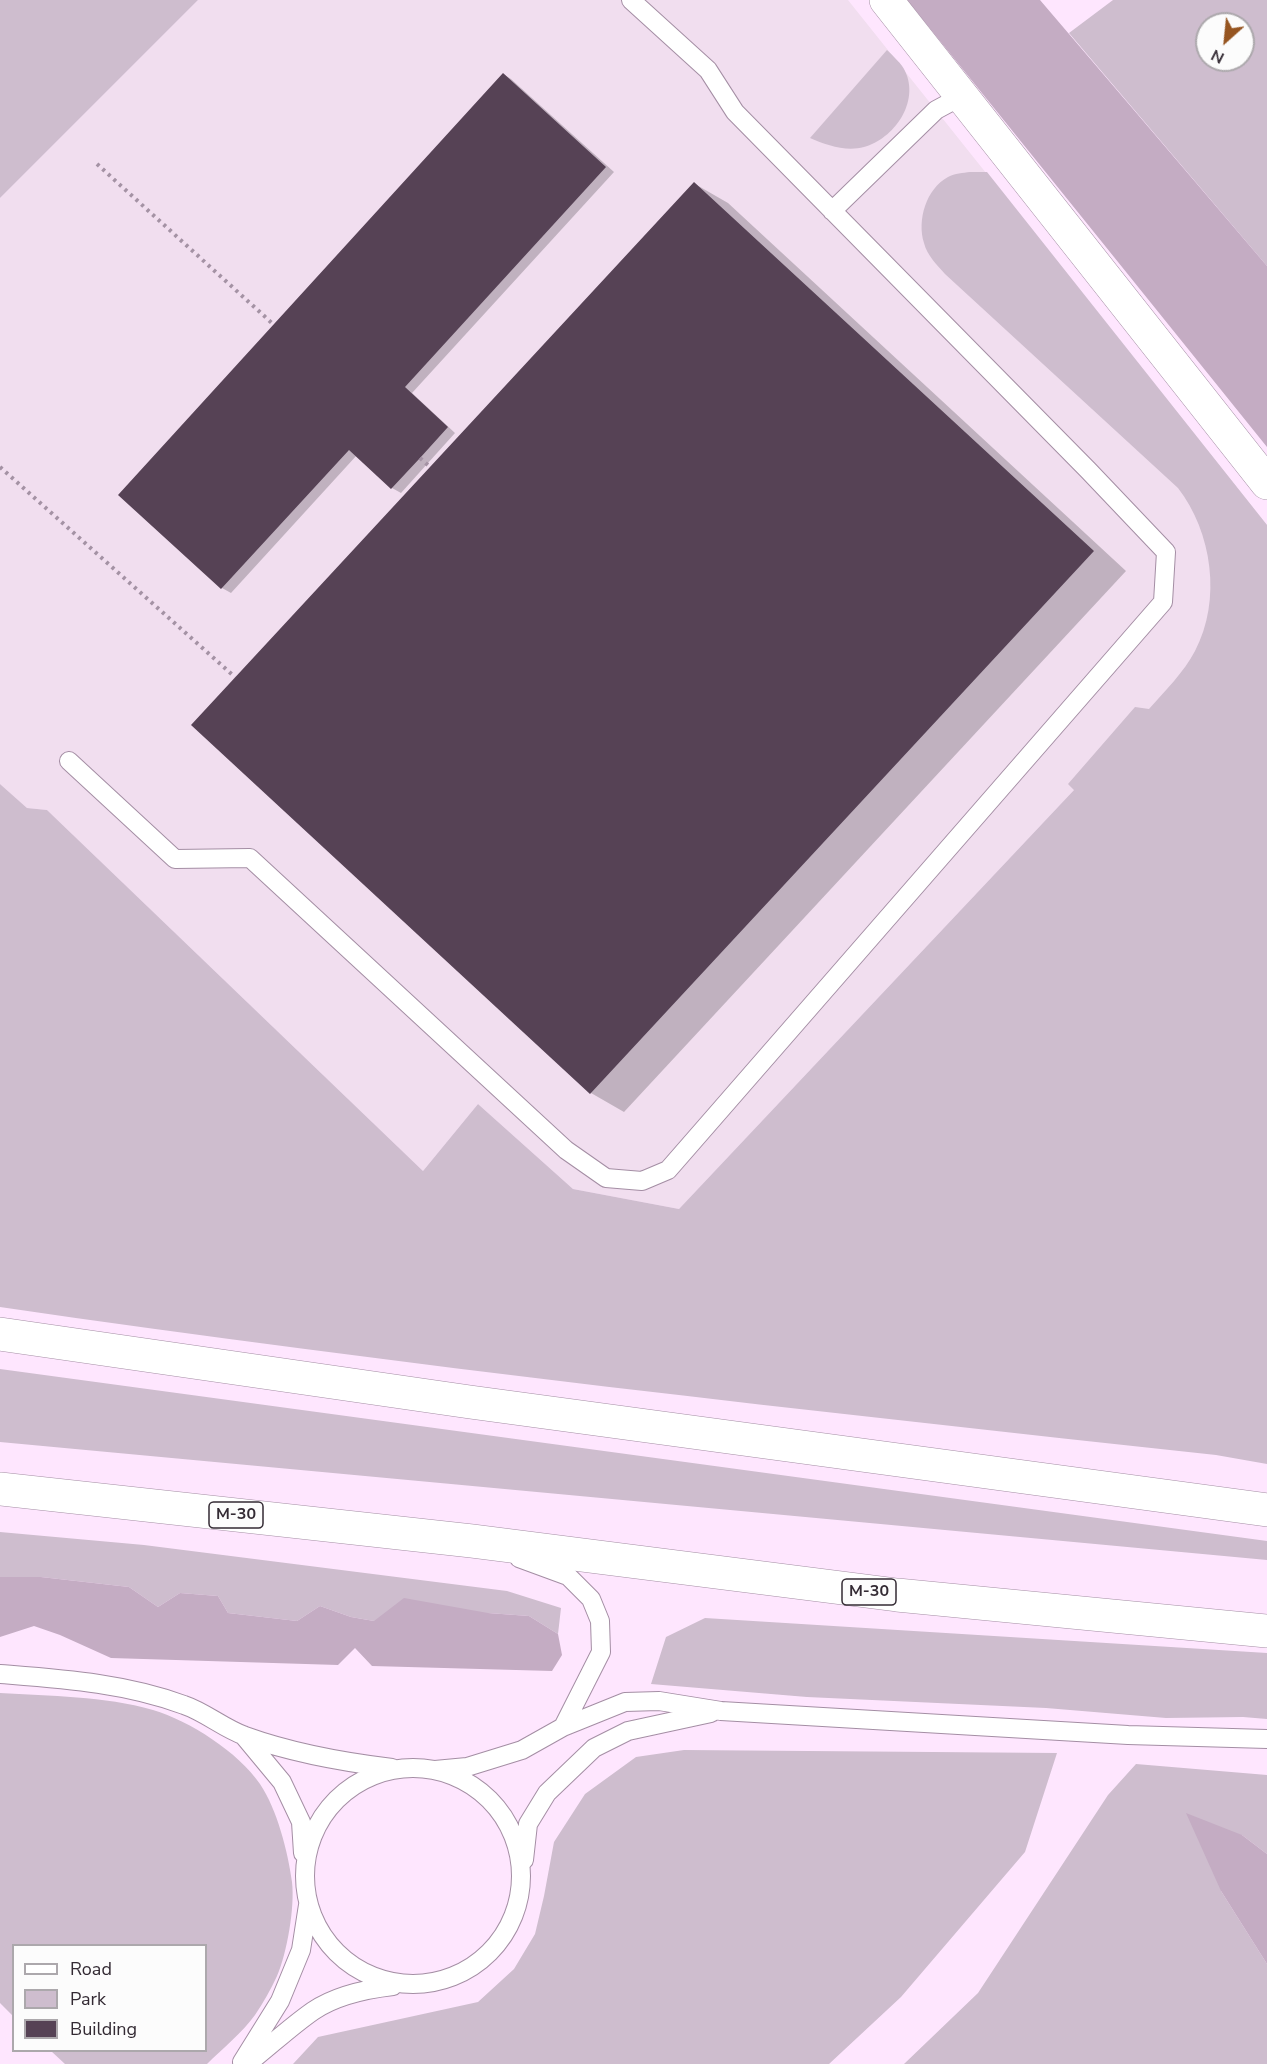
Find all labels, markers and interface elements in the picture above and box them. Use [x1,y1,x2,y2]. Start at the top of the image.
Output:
north arrow [1195,12,1255,72]
text: N [1207,44,1228,69]
road number: М-30 [209,1502,263,1528]
road number: М-30 [842,1579,896,1605]
legend [12,1944,207,2052]
text: Road [70,1957,112,1981]
text: Park [70,1987,106,2011]
text: Building [70,2017,137,2041]

